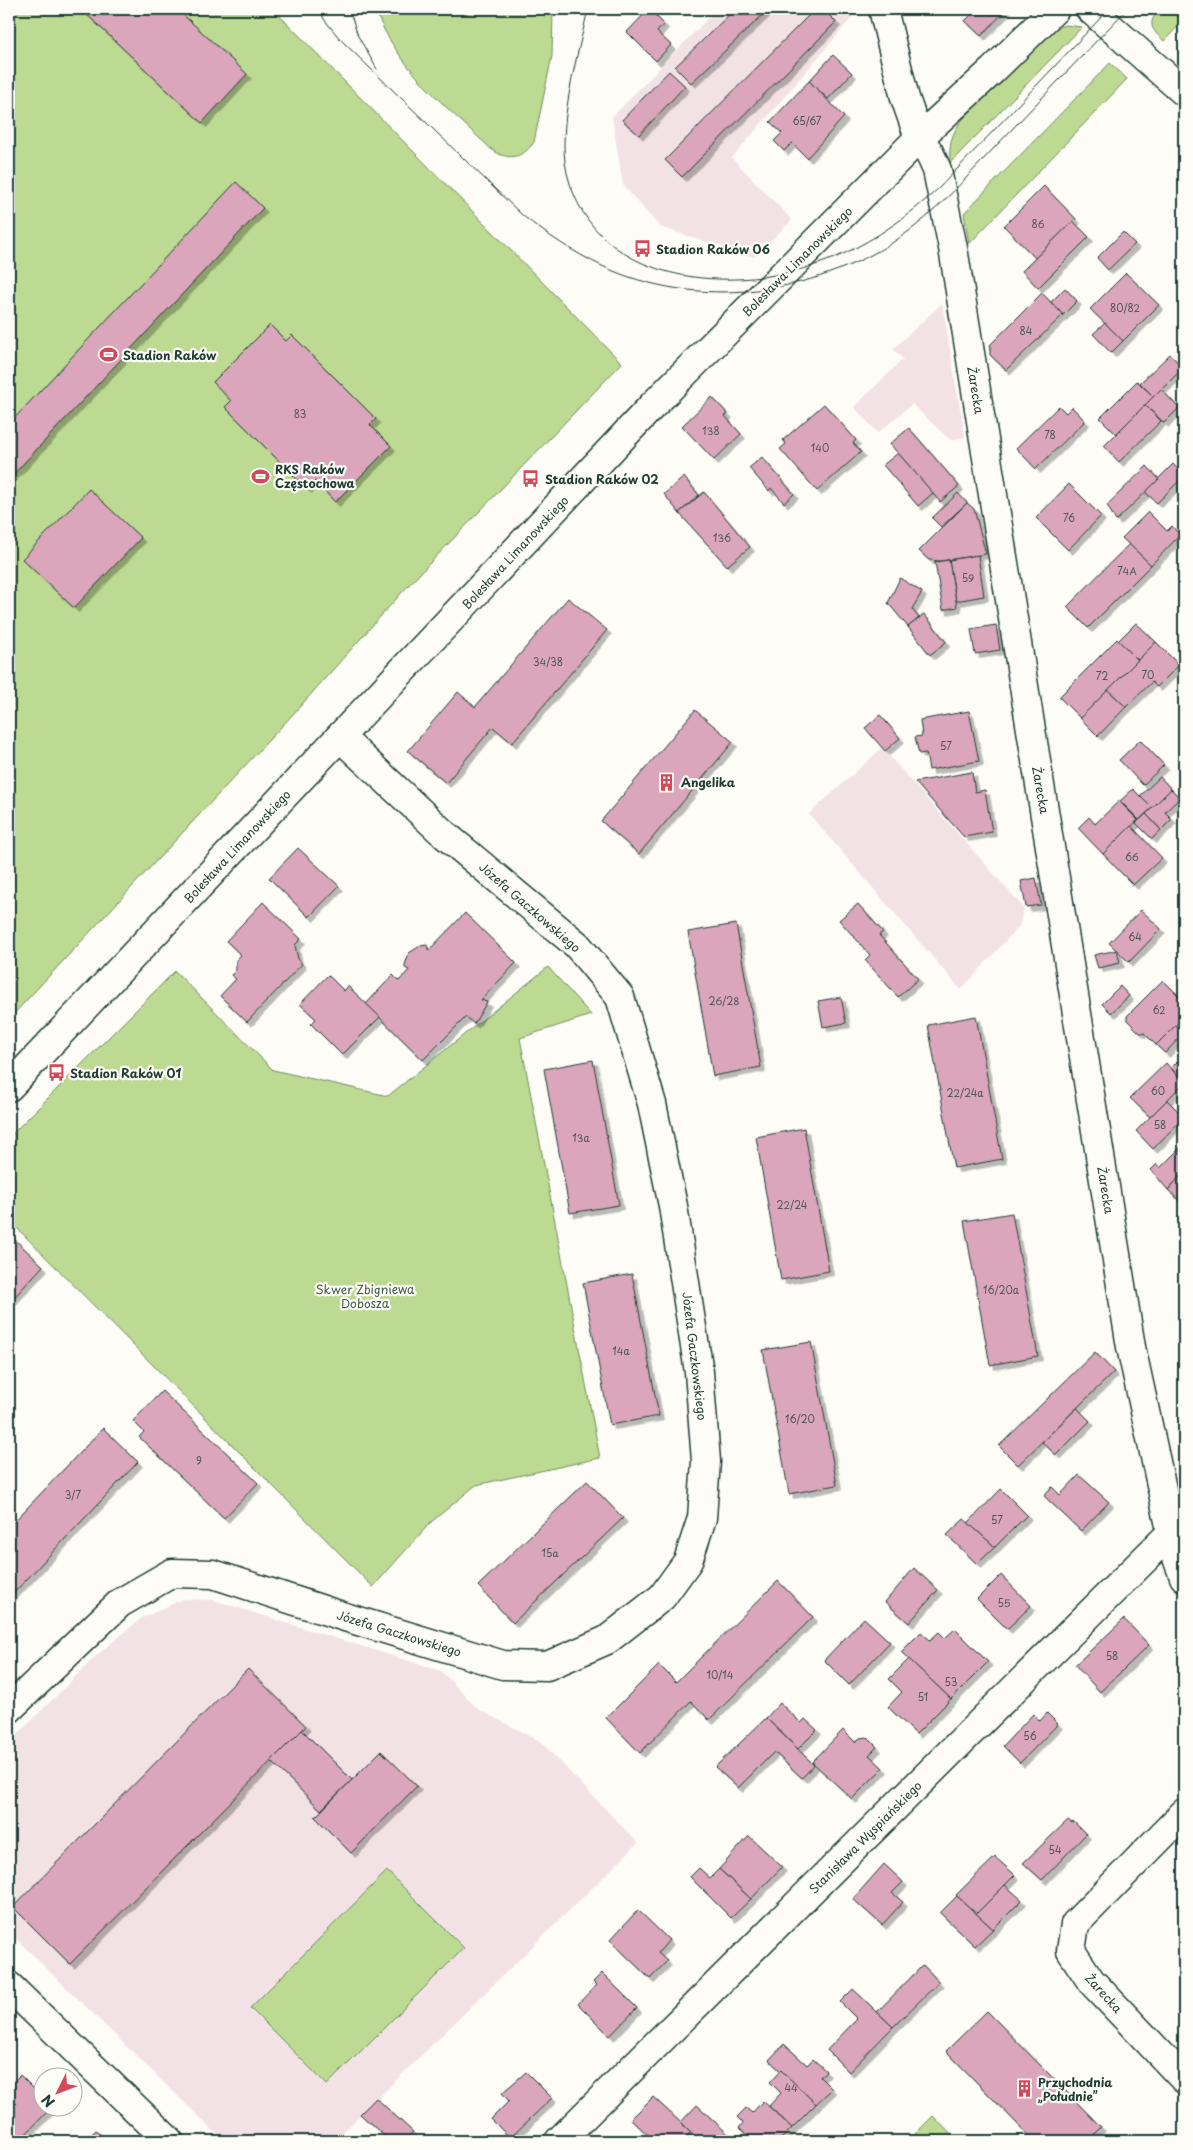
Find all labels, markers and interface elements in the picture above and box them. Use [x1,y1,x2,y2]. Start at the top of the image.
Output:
house number: 65/67 [792,113,822,128]
street label: Bolesława Limanowskiego [738,202,856,320]
house number: 86 [1032,216,1045,231]
bus stop icon: Stadion Raków 06 [632,239,652,259]
place label: Stadion Raków 06 [656,240,770,258]
house number: 80/82 [1110,300,1140,315]
house number: 84 [1020,323,1033,338]
sports icon: Stadion Raków [99,345,119,365]
place label: Stadion Raków [123,346,217,364]
street label: Żarecka [963,365,989,416]
house number: 83 [294,406,306,421]
house number: 138 [702,423,720,438]
house number: 78 [1044,427,1056,442]
house number: 140 [811,440,829,455]
place label: RKS Raków Częstochowa [275,460,355,492]
sports icon: RKS Raków Częstochowa [251,466,271,486]
bus stop icon: Stadion Raków 02 [521,469,541,489]
place label: Stadion Raków 02 [545,470,659,488]
street label: Bolesława Limanowskiego [458,491,573,613]
house number: 76 [1063,510,1075,525]
house number: 136 [713,530,731,545]
house number: 74A [1117,563,1137,578]
house number: 59 [962,570,974,585]
house number: 34/38 [533,654,563,669]
house number: 70 [1142,667,1154,682]
house number: 72 [1096,668,1108,683]
house number: 57 [940,738,952,753]
street label: Żarecka [1028,765,1054,816]
building icon: Angelika [657,772,677,792]
place label: Angelika [681,773,736,791]
street label: Bolesława Limanowskiego [180,785,295,907]
house number: 66 [1125,849,1139,864]
street label: Józefa Gaczkowskiego [475,858,585,956]
house number: 64 [1128,929,1142,944]
house number: 26/28 [708,993,740,1008]
house number: 62 [1152,1002,1166,1017]
bus stop icon: Stadion Raków 01 [46,1063,66,1083]
place label: Stadion Raków 01 [70,1064,181,1082]
house number: 60 [1151,1083,1165,1098]
house number: 22/24a [946,1085,984,1100]
house number: 58 [1154,1117,1166,1132]
house number: 13a [572,1130,590,1145]
street label: Żarecka [1093,1165,1119,1216]
house number: 22/24 [777,1197,808,1212]
park label: Skwer Zbigniewa Dobosza [315,1280,415,1312]
house number: 16/20a [983,1282,1020,1297]
street label: Józefa Gaczkowskiego [678,1291,712,1422]
house number: 14a [612,1343,630,1358]
house number: 16/20 [785,1411,815,1426]
house number: 9 [196,1453,202,1468]
house number: 3/7 [65,1487,82,1502]
house number: 57 [991,1512,1003,1527]
house number: 15a [541,1545,559,1560]
house number: 55 [998,1595,1011,1610]
street label: Józefa Gaczkowskiego [334,1605,464,1661]
house number: 58 [1106,1648,1118,1663]
house number: 10/14 [707,1667,734,1682]
house number: 53 [945,1674,957,1689]
house number: 51 [918,1689,928,1704]
house number: 56 [1023,1728,1037,1743]
street label: Stanisława Wyspiańskiego [805,1776,926,1897]
house number: 54 [1048,1842,1062,1857]
street label: Żarecka [1081,1969,1127,2017]
north arrow [32,2068,82,2118]
place label: Przychodnia „Południe” [1038,2073,1113,2105]
building icon: Przychodnia „Południe” [1014,2079,1034,2099]
house number: 44 [784,2080,798,2095]
text: N [36,2090,59,2112]

